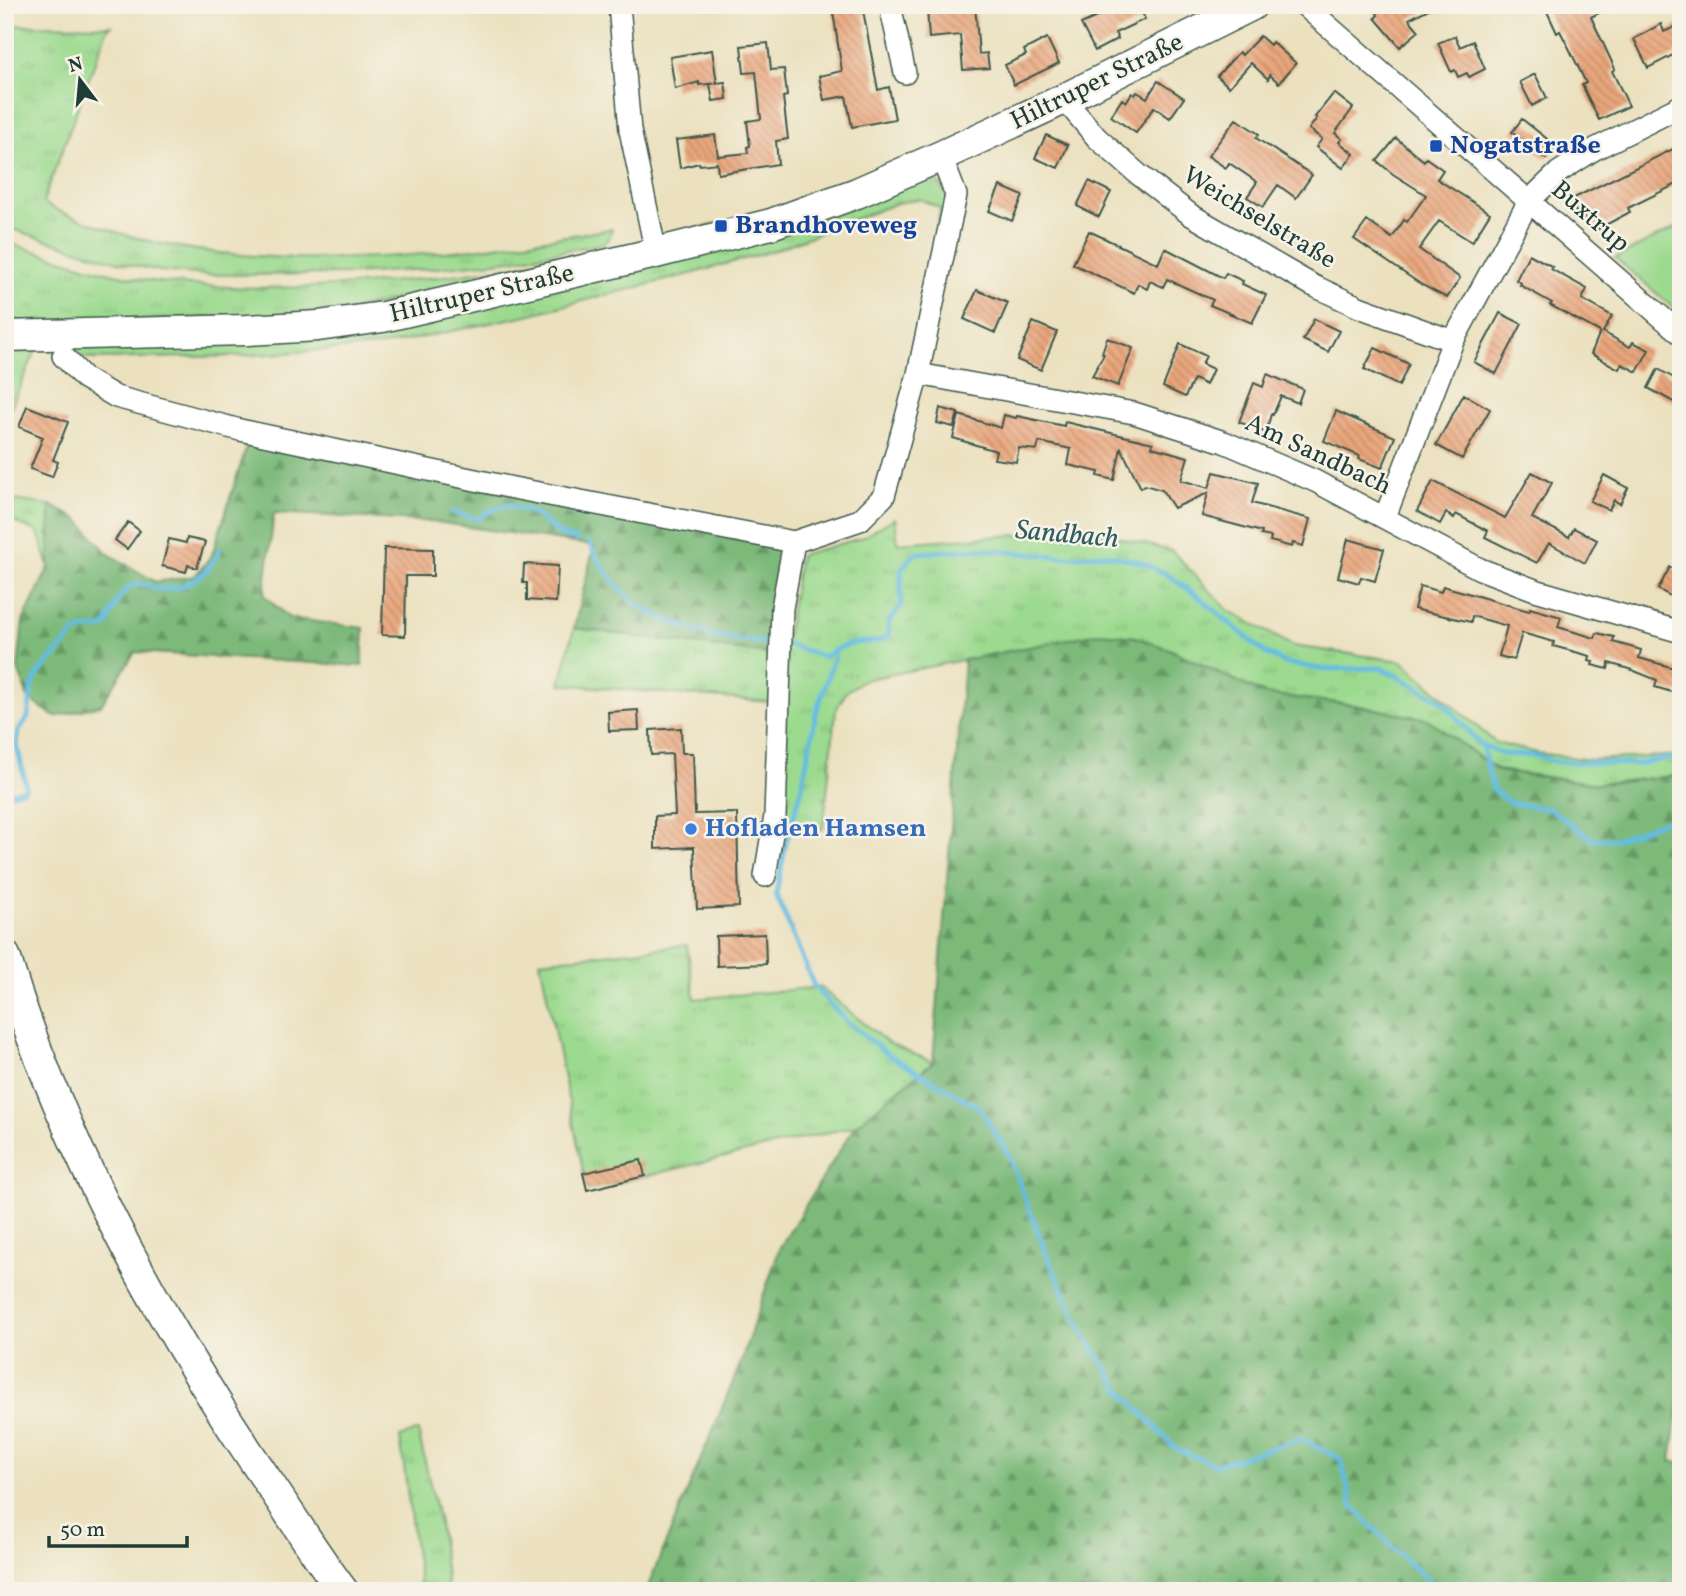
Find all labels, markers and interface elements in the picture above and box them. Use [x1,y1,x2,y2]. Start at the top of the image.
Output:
street label: Hiltruper Straße [1004,25,1190,139]
north arrow [46,46,116,116]
text: N [66,51,86,80]
place label: Nogatstraße [1450,128,1601,164]
marker: Nogatstraße [1428,138,1444,154]
street label: Weichselstraße [1175,158,1343,278]
street label: Buxtrup [1543,173,1637,261]
place label: Brandhoveweg [735,208,917,244]
marker: Brandhoveweg [713,218,729,234]
street label: Hiltruper Straße [386,255,578,333]
street label: Am Sandbach [1239,405,1397,505]
water label: Sandbach [1014,511,1120,559]
place label: Hofladen Hamsen [705,811,927,847]
marker: Hofladen Hamsen [683,821,699,837]
scale bar [49,1505,187,1549]
text: 50 m [60,1516,105,1545]

